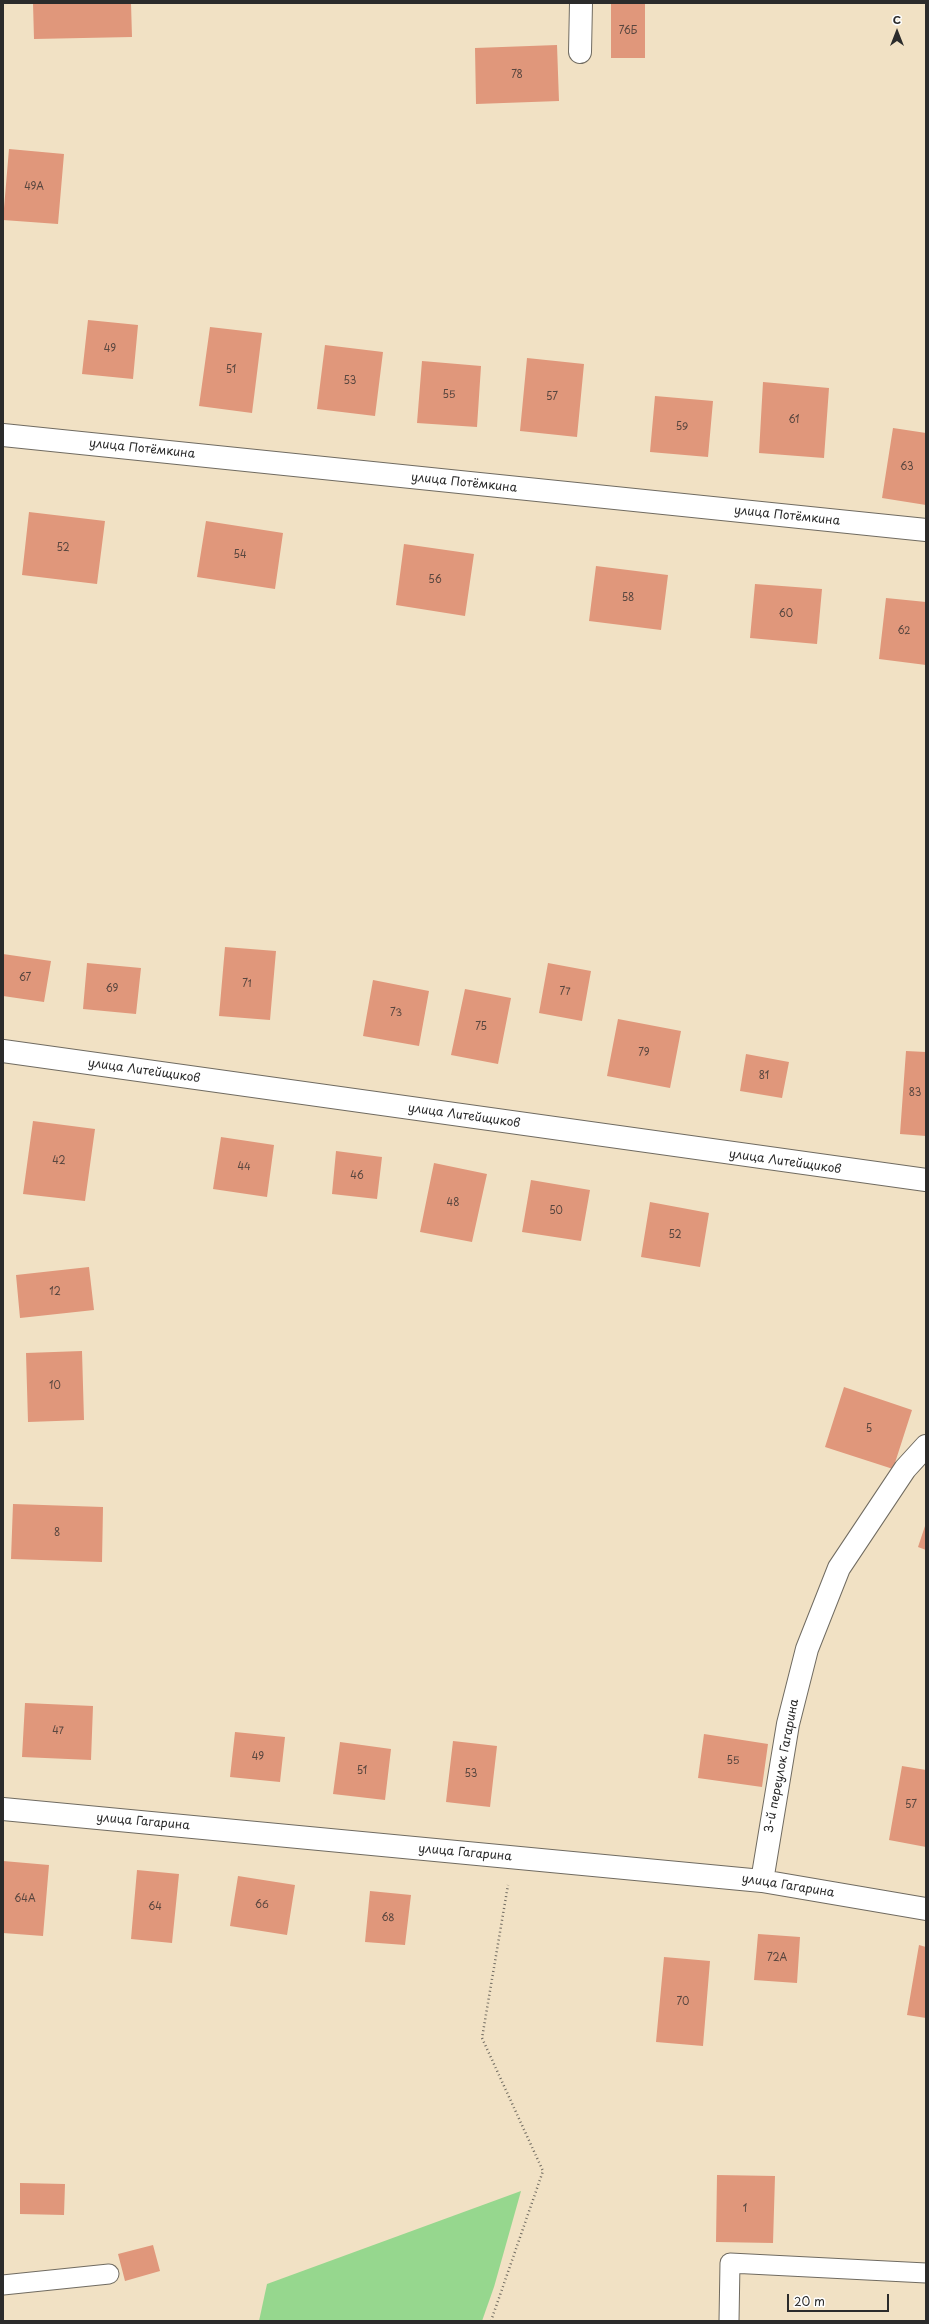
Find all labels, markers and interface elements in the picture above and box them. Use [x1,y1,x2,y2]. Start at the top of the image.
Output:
text: С [893,11,901,28]
north arrow [877,12,917,52]
house number: 76Б [619,25,637,37]
house number: 78 [511,69,523,81]
house number: 49А [24,181,44,193]
house number: 49 [104,343,116,355]
house number: 51 [226,364,236,376]
house number: 53 [344,375,356,387]
house number: 55 [443,389,455,401]
house number: 57 [546,391,558,403]
house number: 61 [788,414,800,426]
house number: 59 [676,421,688,433]
street label: улица Потёмкина [88,436,196,462]
house number: 63 [900,461,914,473]
street label: улица Потёмкина [410,470,518,496]
street label: улица Потёмкина [733,503,841,529]
house number: 52 [56,542,70,554]
house number: 54 [233,549,247,561]
house number: 56 [428,574,442,586]
house number: 58 [622,592,634,604]
house number: 60 [779,608,793,620]
house number: 62 [897,625,911,637]
house number: 67 [19,972,31,984]
house number: 71 [242,978,252,990]
house number: 69 [106,983,118,995]
house number: 77 [559,986,571,998]
house number: 73 [390,1007,402,1019]
house number: 75 [475,1021,487,1033]
house number: 79 [638,1047,650,1059]
street label: улица Литейщиков [87,1056,201,1086]
house number: 81 [759,1070,769,1082]
house number: 83 [909,1087,921,1099]
street label: улица Литейщиков [407,1101,521,1131]
street label: улица Литейщиков [728,1147,842,1177]
house number: 42 [52,1155,66,1167]
house number: 44 [237,1161,251,1173]
house number: 46 [350,1170,364,1182]
house number: 48 [447,1197,459,1209]
house number: 50 [549,1205,563,1217]
house number: 52 [668,1229,682,1241]
house number: 12 [49,1286,61,1298]
house number: 10 [49,1380,61,1392]
house number: 5 [866,1423,872,1435]
house number: 8 [54,1527,60,1539]
street label: 3-й переулок Гагарина [762,1698,802,1834]
house number: 47 [52,1725,64,1737]
house number: 49 [252,1751,264,1763]
house number: 55 [727,1755,739,1767]
house number: 51 [357,1765,367,1777]
house number: 53 [465,1768,477,1780]
house number: 57 [905,1799,917,1811]
street label: улица Гагарина [96,1811,190,1833]
street label: улица Гагарина [418,1842,512,1864]
street label: улица Гагарина [741,1872,835,1900]
house number: 64А [14,1893,36,1905]
house number: 66 [255,1899,269,1911]
house number: 64 [148,1901,162,1913]
house number: 68 [381,1912,395,1924]
house number: 72А [767,1952,787,1964]
house number: 70 [677,1996,689,2008]
house number: 1 [743,2203,747,2215]
scale bar [789,2286,891,2312]
text: 20 m [794,2292,825,2310]

